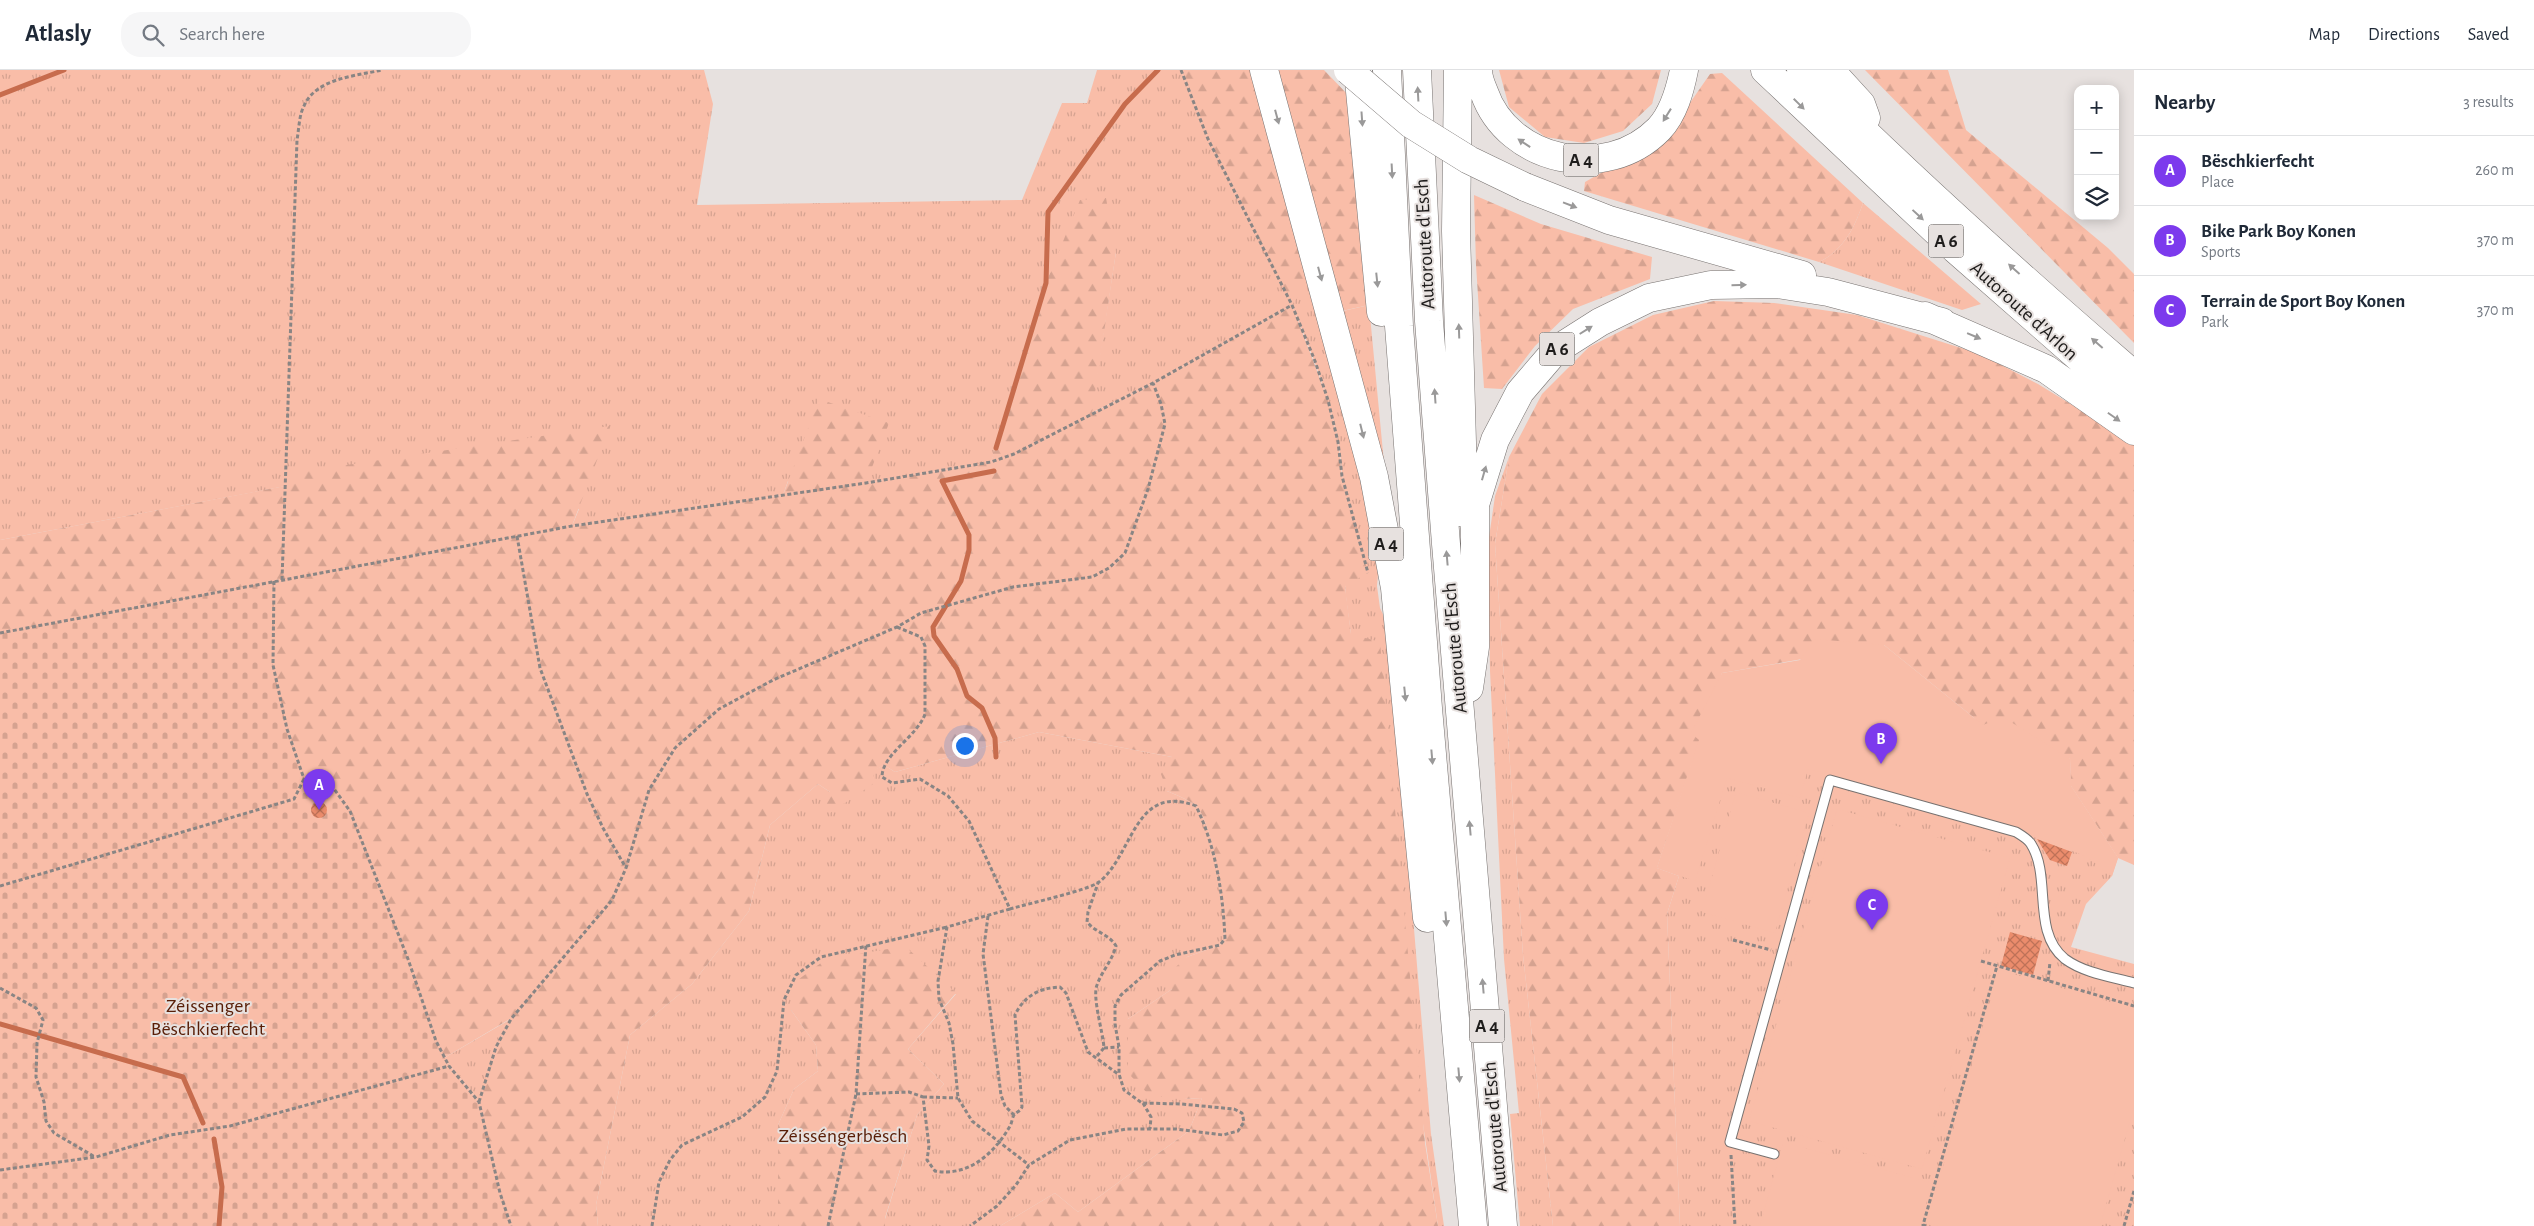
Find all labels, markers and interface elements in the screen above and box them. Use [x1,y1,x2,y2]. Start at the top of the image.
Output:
search box [121,12,471,57]
icon: search [139,21,167,49]
text: Atlasly [25,22,91,46]
text: Search here [179,25,265,44]
text: Map [2309,26,2340,44]
text: Directions [2368,26,2440,44]
text: Saved [2468,26,2509,44]
map controls [2074,85,2119,220]
button: + [2074,85,2119,130]
one-way arrow [1413,86,1421,102]
text: Nearby [2154,92,2215,113]
text: 3 results [2463,94,2514,110]
one-way arrow [1793,98,1805,110]
one-way arrow [1663,108,1672,122]
one-way arrow [1273,110,1281,125]
one-way arrow [1358,111,1366,127]
button: − [2074,130,2119,175]
one-way arrow [1518,138,1531,147]
road number: A 4 [1564,144,1598,176]
text: Bëschkierfecht [2201,152,2314,171]
text: A [2165,162,2175,178]
text: 260 m [2475,162,2514,178]
one-way arrow [1388,163,1396,179]
text: Place [2201,174,2234,190]
button: layers [2074,175,2119,220]
street label: Autoroute d'Esch [1412,178,1438,310]
one-way arrow [1563,201,1578,209]
one-way arrow [1911,209,1923,221]
text: Bike Park Boy Konen [2201,222,2356,241]
road number: A 6 [1928,224,1964,258]
text: B [2165,232,2175,248]
text: 370 m [2477,232,2514,248]
text: Sports [2201,244,2241,260]
street label: Autoroute d'Arlon [1966,258,2082,364]
one-way arrow [2008,263,2020,275]
one-way arrow [1316,266,1324,281]
one-way arrow [1374,273,1382,289]
one-way arrow [1732,281,1748,289]
text: Terrain de Sport Boy Konen [2201,292,2405,311]
text: C [2166,302,2174,318]
text: 370 m [2477,302,2514,318]
text: Park [2201,314,2229,330]
one-way arrow [1454,322,1462,338]
one-way arrow [1580,326,1593,335]
road number: A 6 [1540,332,1574,366]
one-way arrow [1967,332,1981,340]
one-way arrow [2091,338,2103,349]
one-way arrow [1430,388,1438,404]
one-way arrow [2107,412,2121,422]
one-way arrow [1358,423,1366,438]
one-way arrow [1480,465,1488,480]
road number: A 4 [1368,528,1404,560]
one-way arrow [1443,550,1451,566]
street label: Autoroute d'Esch [1439,582,1471,714]
one-way arrow [1401,686,1409,702]
pin: B [1865,723,1897,764]
your location [952,733,978,759]
one-way arrow [1428,749,1436,765]
pin: A [303,769,335,810]
one-way arrow [1466,820,1474,836]
pin: C [1856,889,1888,930]
one-way arrow [1442,911,1450,927]
one-way arrow [1479,978,1487,994]
park label: Zéissenger Bëschkierfecht [151,996,266,1039]
road number: A 4 [1470,1009,1504,1042]
street label: Autoroute d'Esch [1479,1061,1511,1193]
one-way arrow [1455,1067,1463,1083]
park label: Zéisséngerbësch [779,1126,907,1146]

